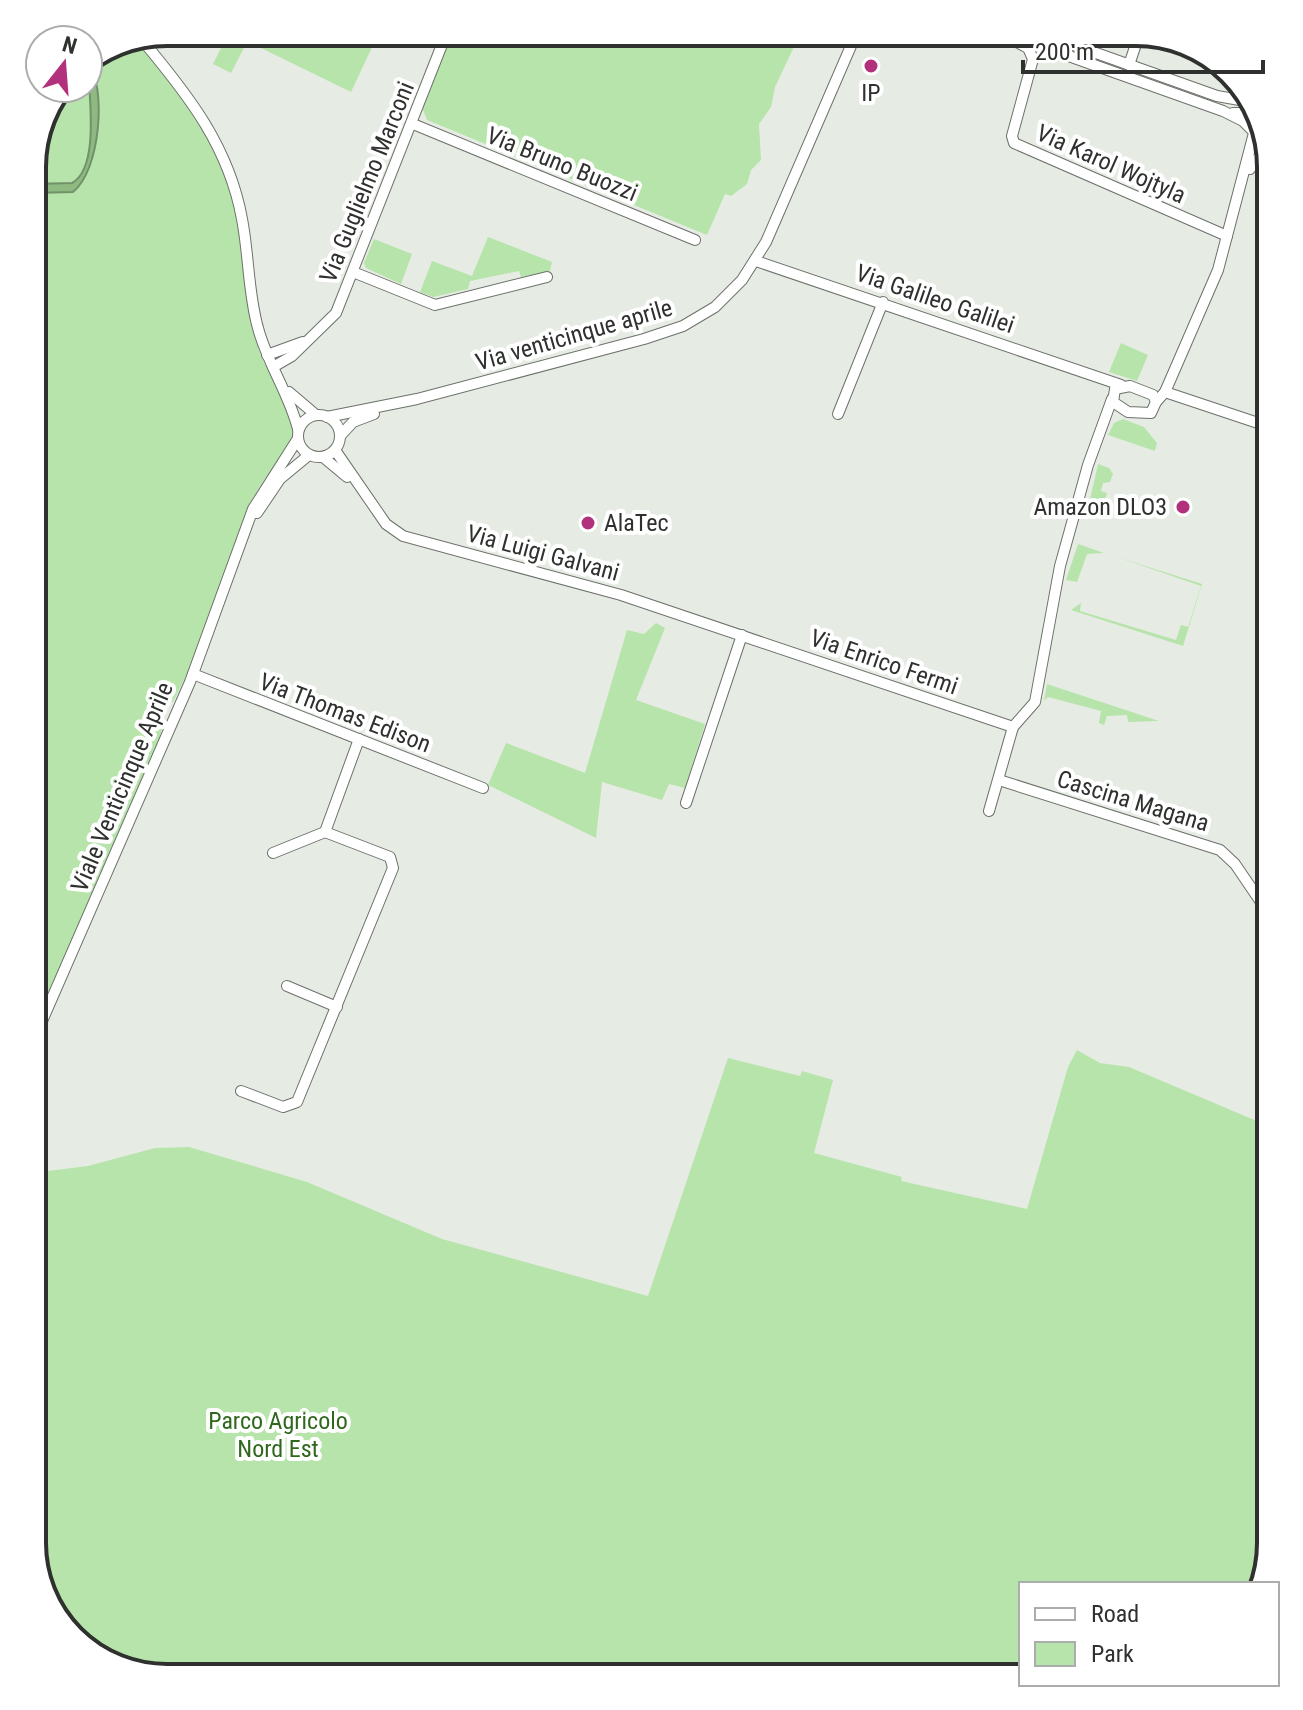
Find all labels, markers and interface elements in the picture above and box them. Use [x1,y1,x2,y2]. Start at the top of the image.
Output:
north arrow [24,24,104,104]
scale bar [1023,24,1263,74]
text: N [60,31,80,59]
text: 200 m [1035,38,1094,66]
marker: IP [862,57,880,75]
street label: Via Guglielmo Marconi [314,78,420,286]
place label: IP [861,79,881,107]
street label: Via Karol Wojtyla [1032,119,1190,209]
street label: Via Bruno Buozzi [482,121,642,207]
street label: Via Galileo Galilei [852,259,1018,339]
street label: Via venticinque aprile [473,294,675,376]
place label: Amazon DLO3 [1033,493,1167,521]
marker: Amazon DLO3 [1174,498,1192,516]
place label: AlaTec [604,509,669,537]
marker: AlaTec [579,514,597,532]
street label: Via Luigi Galvani [464,519,622,587]
street label: Via Enrico Fermi [806,624,962,700]
street label: Via Thomas Edison [255,667,435,759]
street label: Viale Venticinque Aprile [65,678,179,896]
street label: Cascina Magana [1054,765,1212,837]
park label: Parco Agricolo Nord Est [208,1407,348,1463]
legend [1019,1582,1279,1686]
text: Road [1091,1600,1139,1628]
text: Park [1091,1640,1134,1668]

